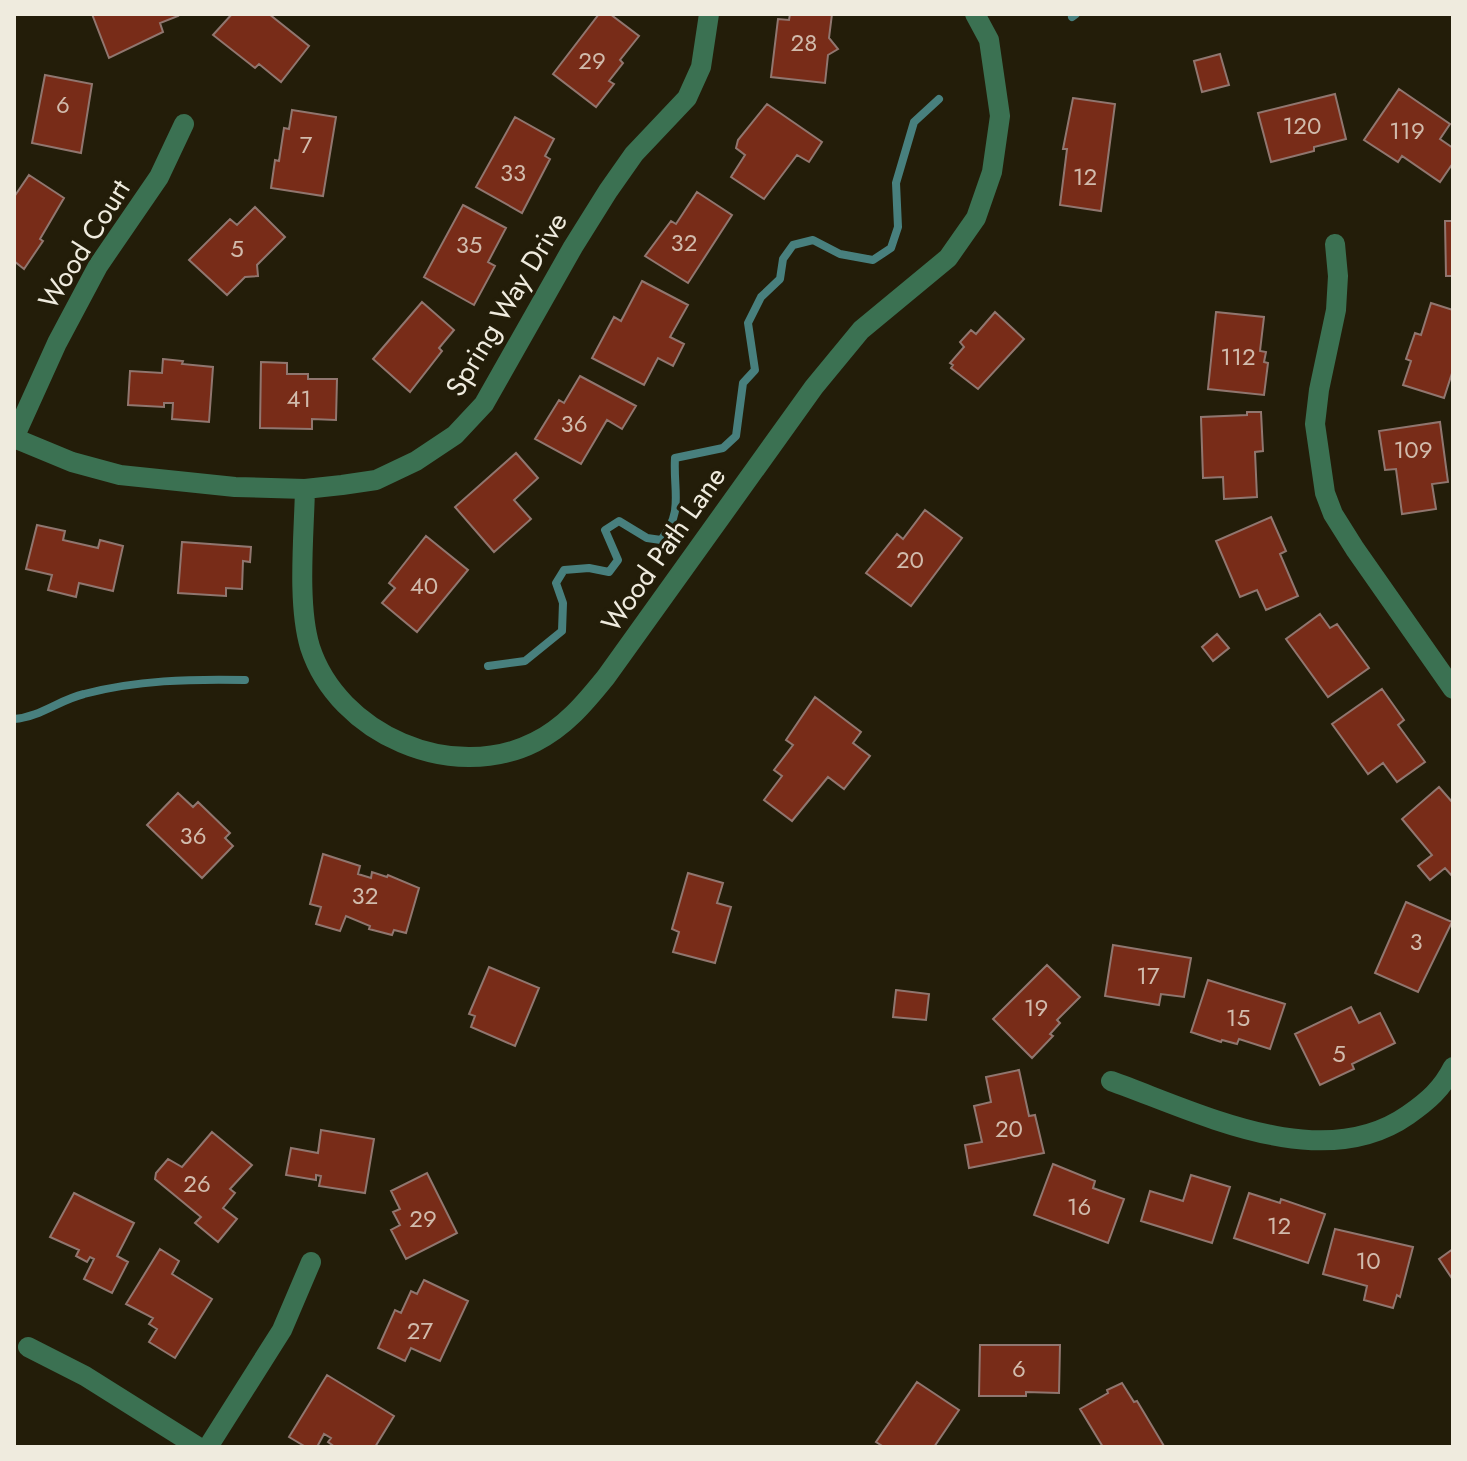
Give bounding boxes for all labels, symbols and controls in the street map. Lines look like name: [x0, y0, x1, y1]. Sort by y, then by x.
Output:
house number: 28: [791, 25, 817, 60]
house number: 29: [578, 43, 606, 78]
house number: 6: [56, 87, 70, 122]
house number: 120: [1283, 108, 1321, 143]
house number: 119: [1389, 113, 1425, 148]
house number: 7: [300, 127, 313, 162]
house number: 33: [500, 155, 526, 190]
house number: 12: [1073, 159, 1097, 194]
street label: Wood Court: [28, 171, 141, 317]
street label: Spring Way Drive: [435, 204, 578, 404]
house number: 32: [671, 225, 697, 260]
house number: 35: [456, 227, 482, 262]
house number: 5: [230, 231, 244, 266]
house number: 112: [1220, 339, 1256, 374]
house number: 41: [287, 381, 311, 416]
house number: 36: [561, 406, 587, 441]
house number: 109: [1393, 432, 1433, 467]
street label: Wood Path Lane: [591, 458, 736, 640]
house number: 20: [896, 542, 924, 577]
house number: 40: [410, 568, 438, 603]
house number: 36: [180, 818, 206, 853]
house number: 32: [352, 878, 378, 913]
house number: 3: [1409, 924, 1423, 959]
house number: 17: [1136, 958, 1160, 993]
house number: 19: [1024, 990, 1048, 1025]
house number: 15: [1226, 1000, 1250, 1035]
house number: 5: [1332, 1036, 1346, 1071]
house number: 20: [995, 1111, 1023, 1146]
house number: 26: [183, 1166, 211, 1201]
house number: 16: [1067, 1189, 1091, 1224]
house number: 29: [409, 1201, 437, 1236]
house number: 12: [1267, 1208, 1291, 1243]
house number: 10: [1355, 1243, 1381, 1278]
house number: 27: [407, 1313, 434, 1348]
house number: 6: [1012, 1351, 1026, 1386]

